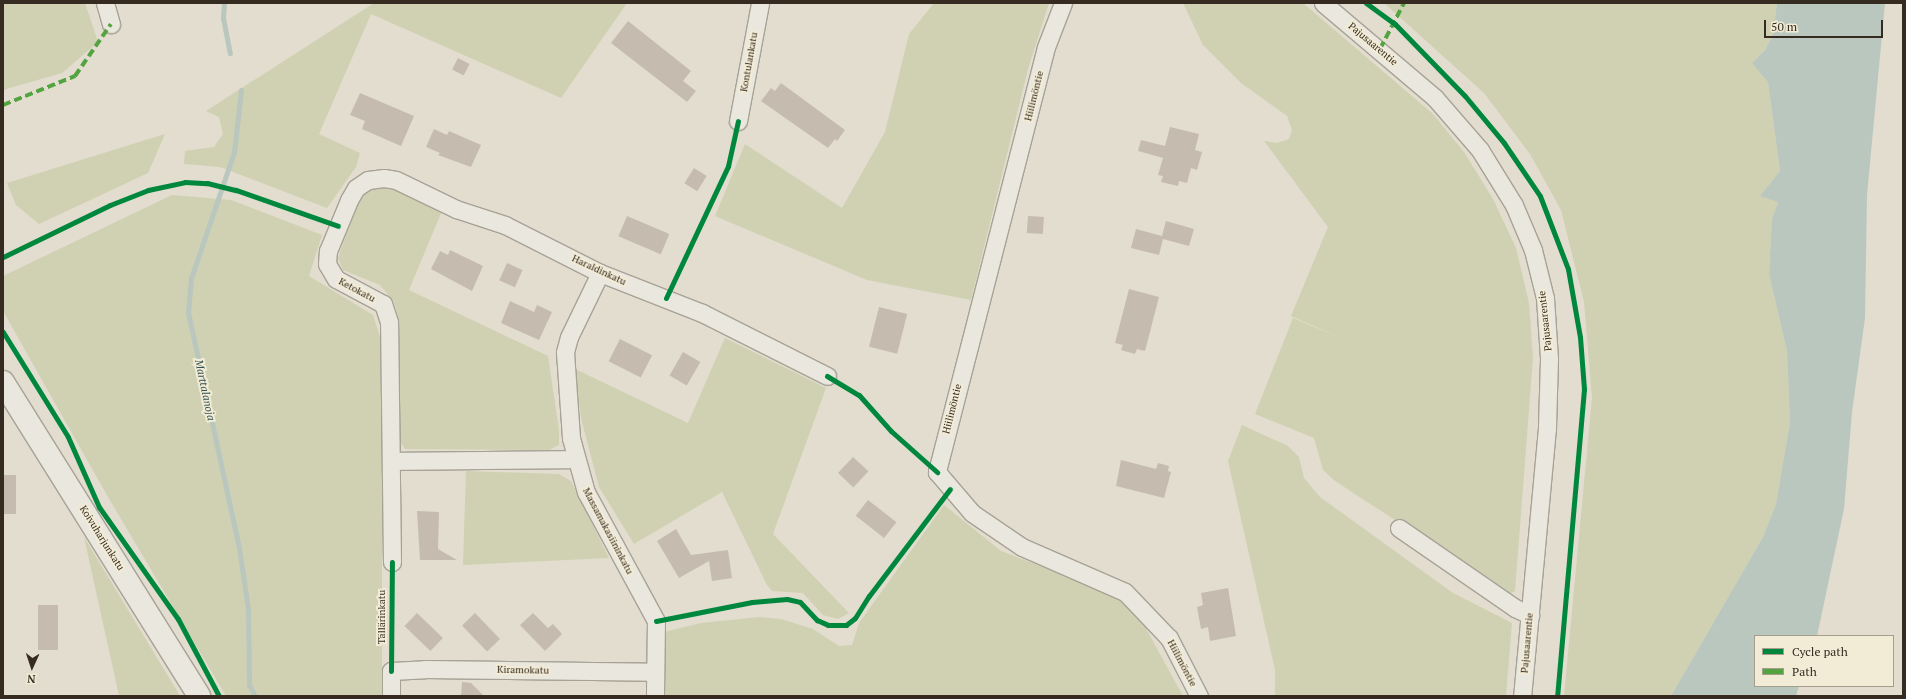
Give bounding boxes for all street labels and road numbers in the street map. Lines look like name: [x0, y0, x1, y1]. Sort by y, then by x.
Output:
street label: Pajusaarentie: [1346, 20, 1400, 68]
street label: Kontulankatu: [738, 31, 760, 93]
street label: Hiilimöntie: [1022, 70, 1046, 122]
street label: Haraldinkatu: [570, 252, 628, 288]
street label: Ketokatu: [337, 275, 377, 305]
street label: Pajusaarentie: [1536, 290, 1554, 352]
street label: Hiilimöntie: [940, 383, 964, 435]
street label: Massamakasiininkatu: [580, 486, 636, 576]
street label: Koivuharjunkatu: [77, 503, 127, 573]
street label: Tällärinkatu: [376, 590, 388, 644]
street label: Pajusaarentie: [1518, 612, 1536, 674]
street label: Hiilimöntie: [1165, 638, 1199, 688]
street label: Kiramokatu: [497, 664, 549, 676]

